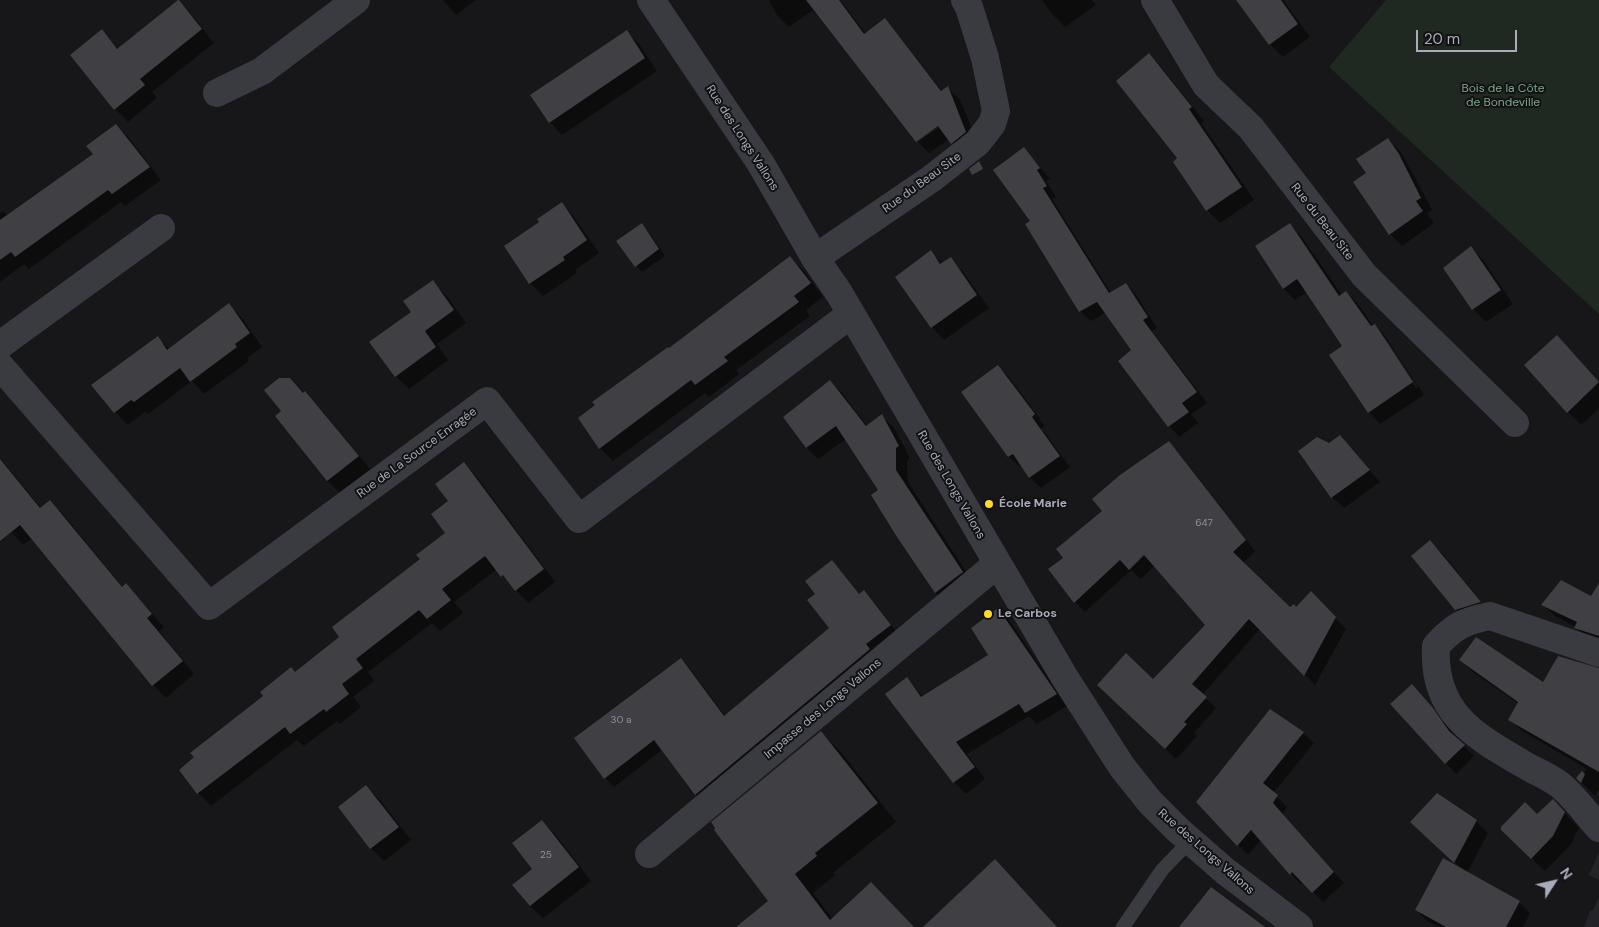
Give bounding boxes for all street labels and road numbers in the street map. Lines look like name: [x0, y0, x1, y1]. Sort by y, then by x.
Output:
street label: Rue des Longs Vallons: [703, 83, 781, 193]
street label: Rue du Beau Site: [880, 150, 964, 216]
street label: Rue du Beau Site: [1288, 181, 1356, 263]
street label: Rue de La Source Enragée: [354, 405, 480, 501]
street label: Rue des Longs Vallons: [914, 428, 988, 542]
street label: Impasse des Longs Vallons: [762, 656, 884, 762]
street label: Rue des Longs Vallons: [1155, 806, 1257, 898]

